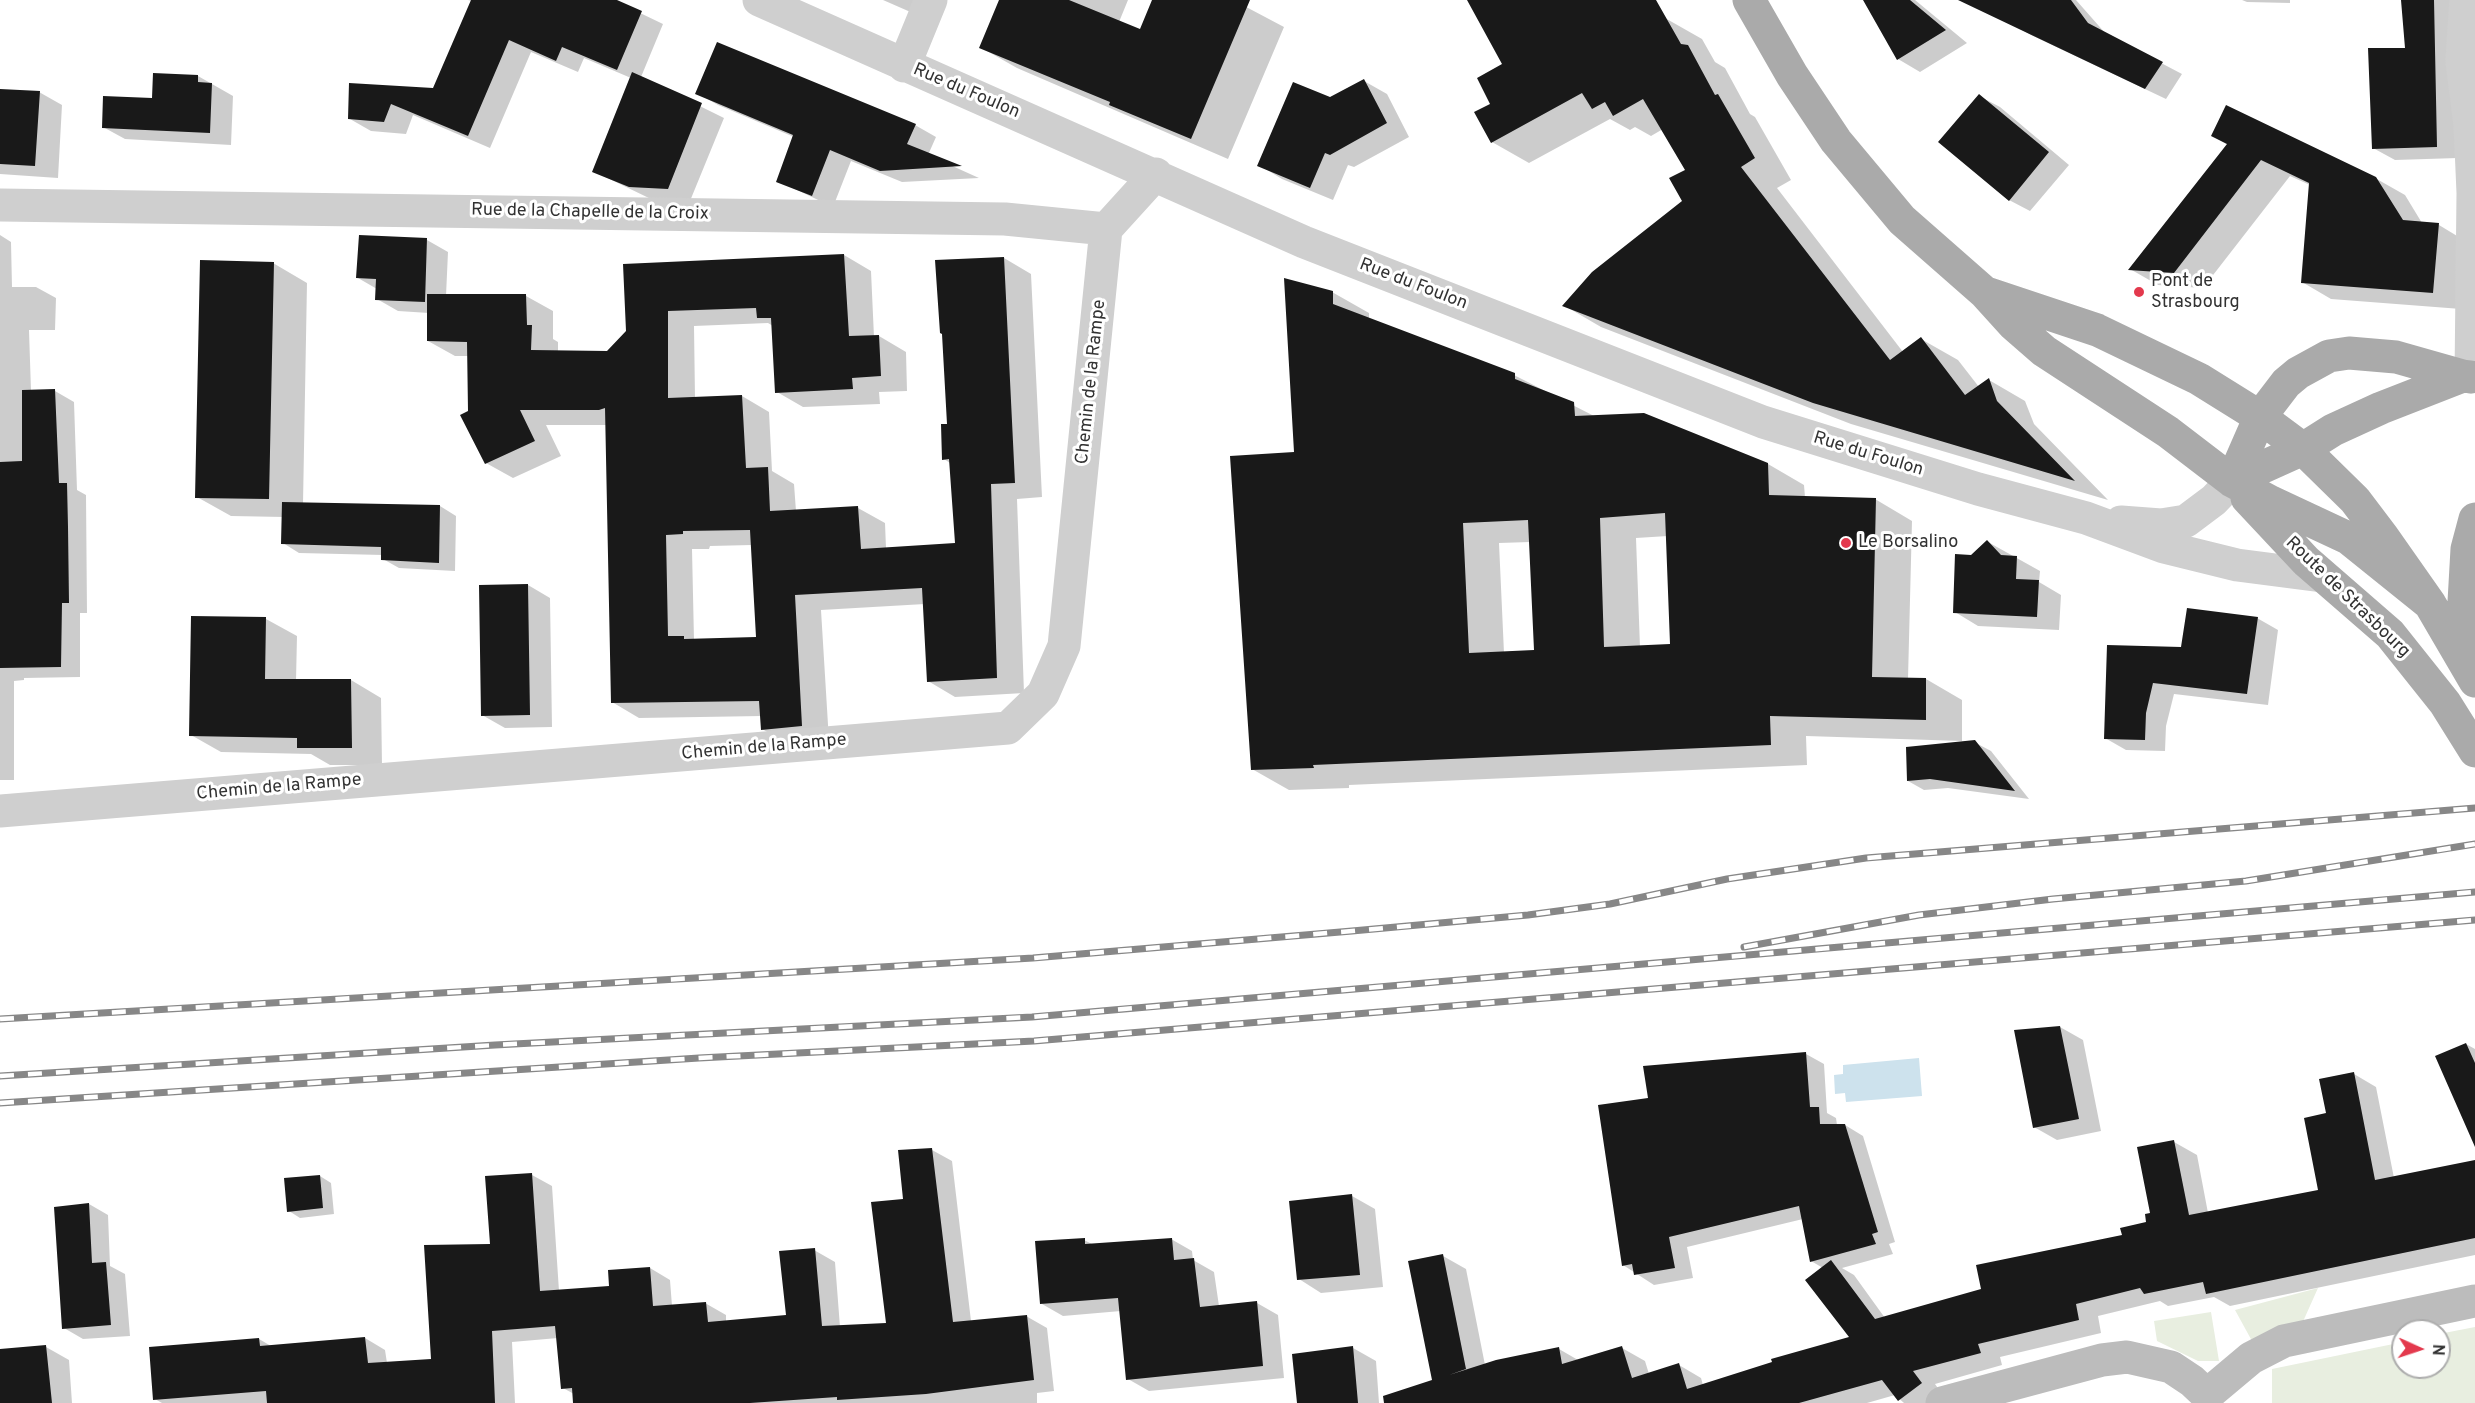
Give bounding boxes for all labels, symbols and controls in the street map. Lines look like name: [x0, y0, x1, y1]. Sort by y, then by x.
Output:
street label: Rue du Foulon: [909, 60, 1023, 124]
street label: Rue de la Chapelle de la Croix: [471, 200, 709, 226]
street label: Rue du Foulon: [1356, 255, 1470, 315]
place label: Pont de Strasbourg: [2151, 271, 2240, 314]
marker: Pont de Strasbourg: [2132, 285, 2146, 299]
street label: Chemin de la Rampe: [1073, 298, 1111, 466]
street label: Rue du Foulon: [1810, 428, 1926, 482]
place label: Le Borsalino: [1858, 532, 1958, 554]
street label: Route de Strasbourg: [2280, 533, 2414, 663]
marker: Le Borsalino: [1839, 536, 1853, 550]
street label: Chemin de la Rampe: [681, 730, 847, 766]
street label: Chemin de la Rampe: [196, 770, 362, 806]
north arrow: [2391, 1319, 2451, 1379]
text: N: [2427, 1344, 2447, 1356]

